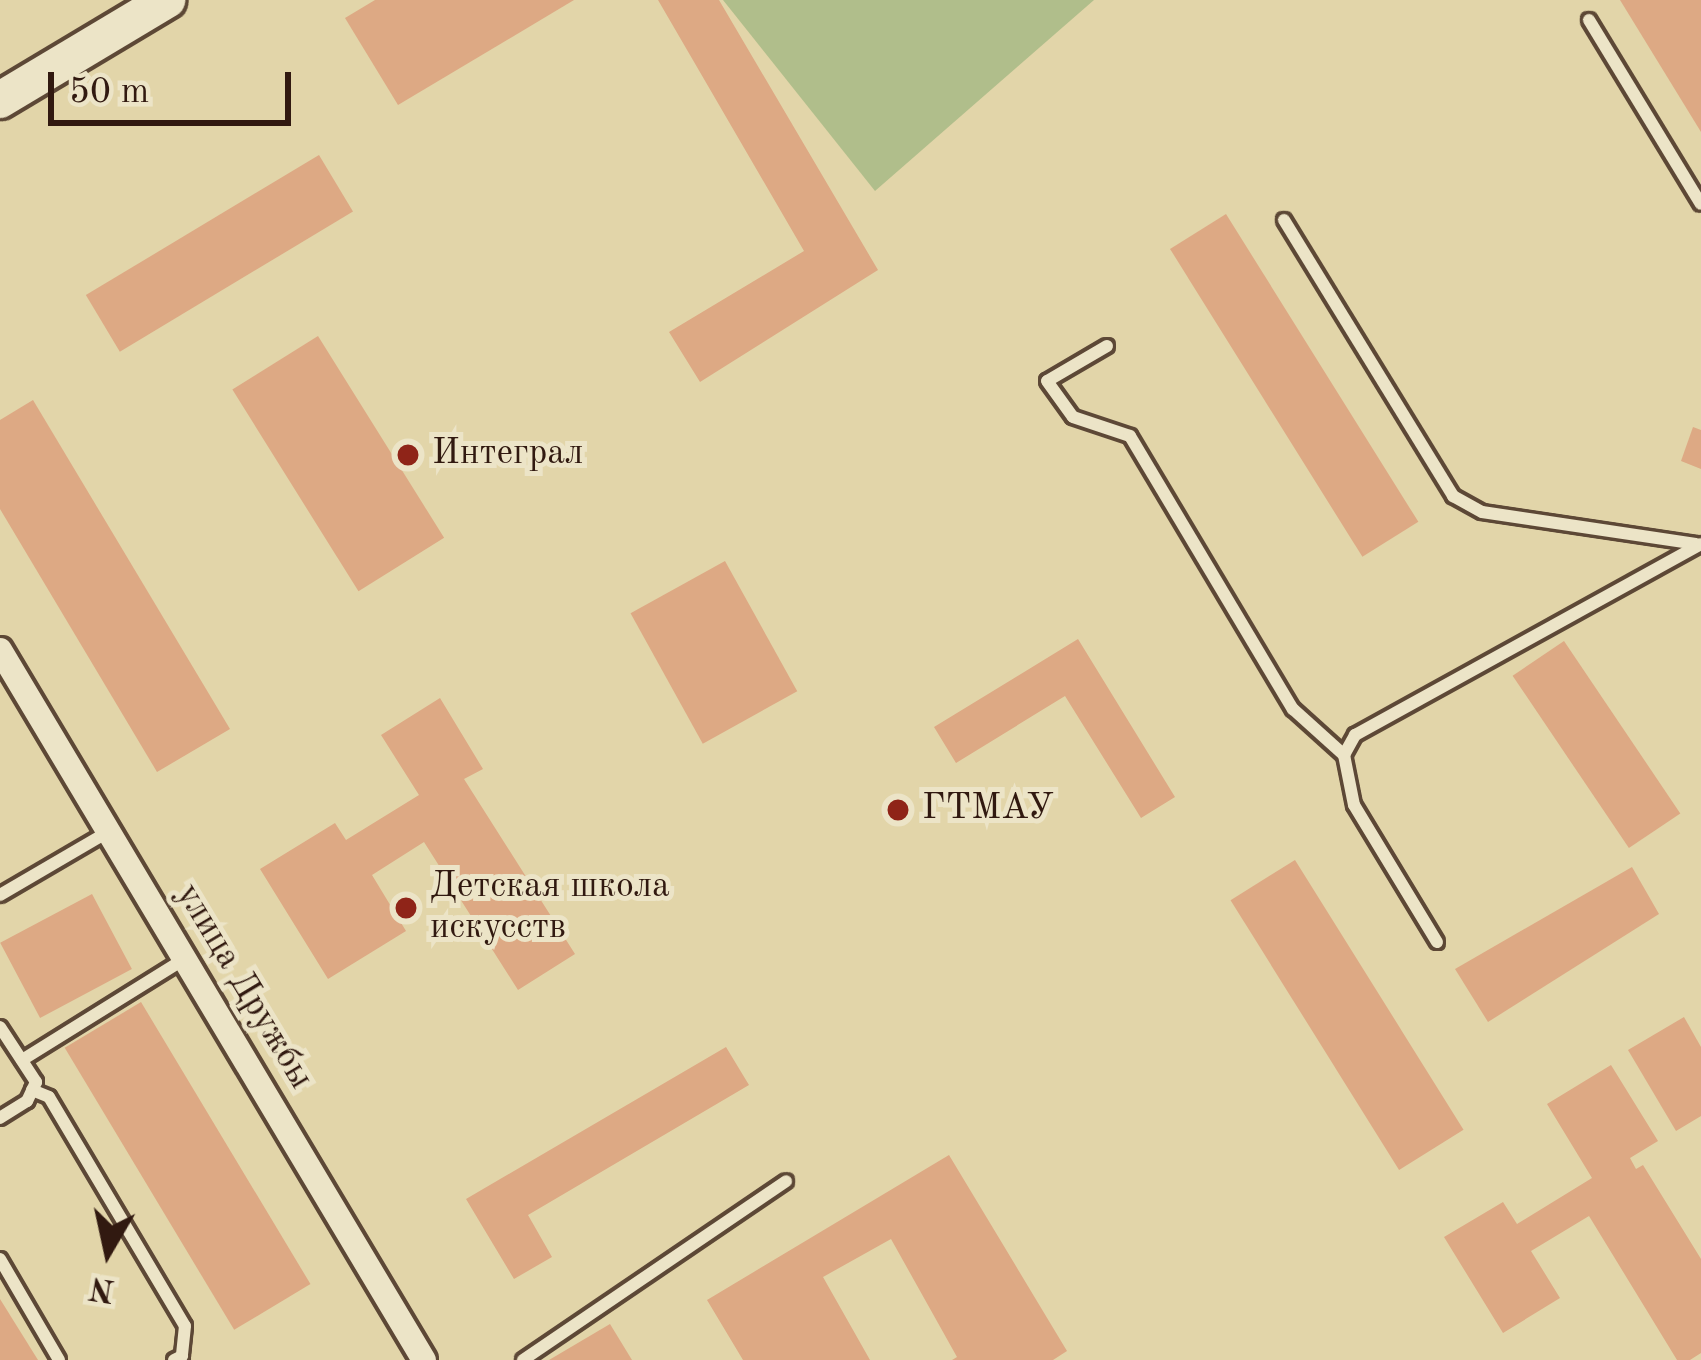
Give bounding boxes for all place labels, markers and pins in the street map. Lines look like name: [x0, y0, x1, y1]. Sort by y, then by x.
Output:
place label: Интеграл: [432, 433, 583, 477]
marker: Интеграл: [395, 442, 421, 468]
place label: ГТМАУ: [922, 788, 1054, 832]
marker: ГТМАУ: [885, 797, 911, 823]
place label: Детская школа искусств: [430, 865, 670, 950]
marker: Детская школа искусств: [393, 895, 419, 921]

